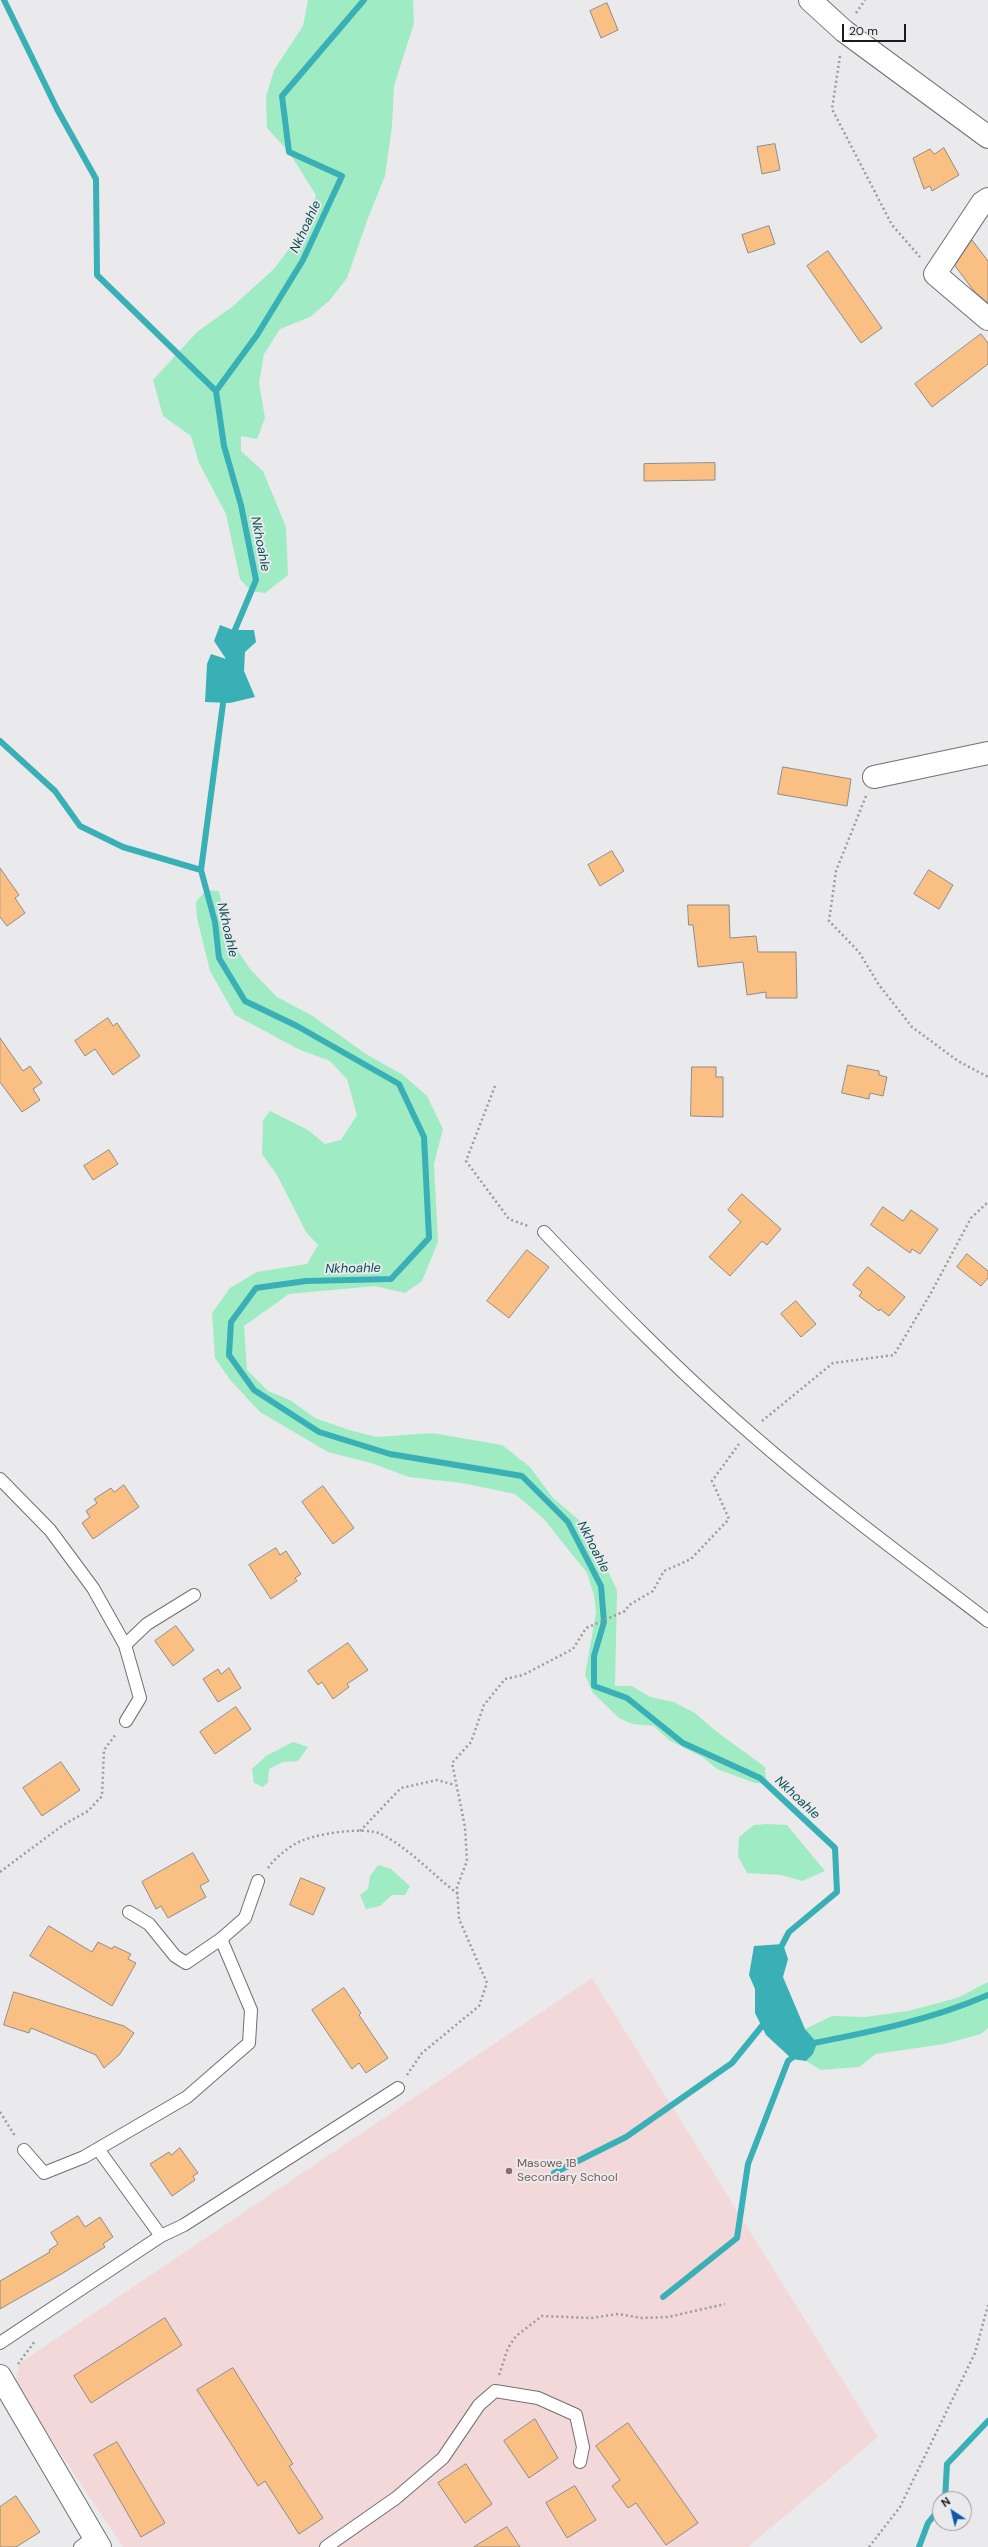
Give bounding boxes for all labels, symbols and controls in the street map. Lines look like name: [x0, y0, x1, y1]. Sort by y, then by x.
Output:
scale bar: [844, 16, 908, 42]
text: 20 m: [849, 23, 878, 39]
water label: Nkhoahle: [287, 198, 325, 256]
water label: Nkhoahle: [247, 515, 273, 573]
water label: Nkhoahle: [213, 901, 241, 959]
water label: Nkhoahle: [325, 1261, 381, 1277]
water label: Nkhoahle: [573, 1519, 613, 1575]
water label: Nkhoahle: [771, 1773, 823, 1823]
place label: Masowe 1B Secondary School: [517, 2157, 618, 2185]
marker: Masowe 1B Secondary School: [504, 2166, 514, 2176]
north arrow: [932, 2491, 972, 2531]
text: N: [938, 2494, 953, 2510]

